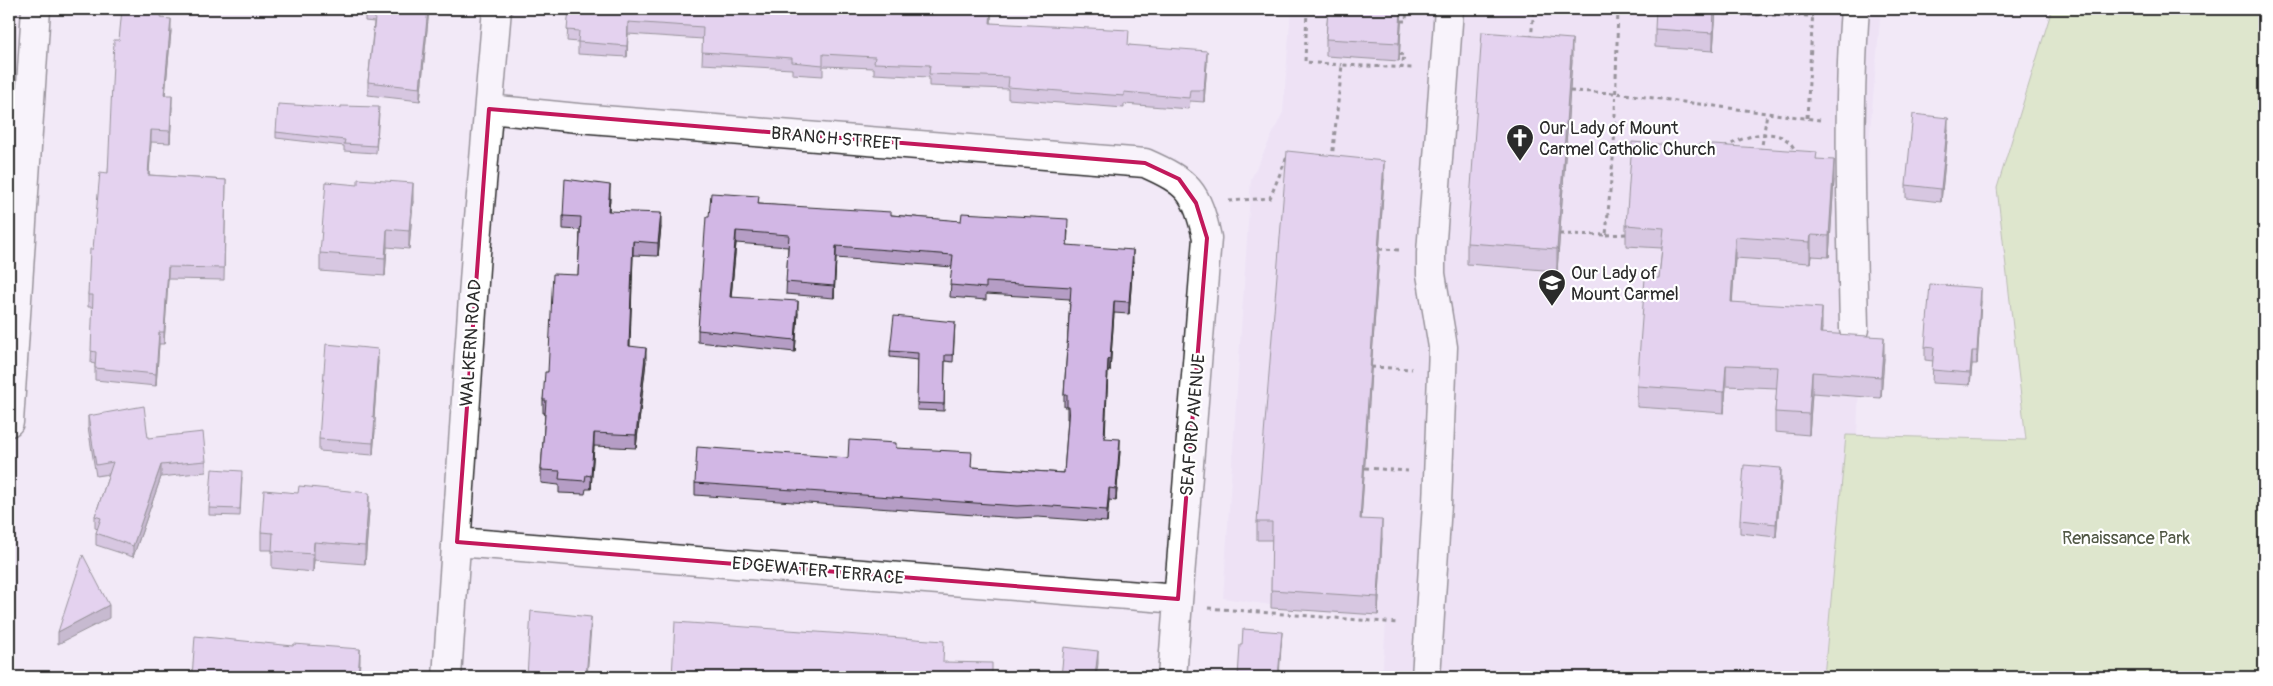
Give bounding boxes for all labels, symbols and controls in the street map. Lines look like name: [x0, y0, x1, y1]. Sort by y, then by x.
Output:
place label: Our Lady of Mount Carmel Catholic Church: [1539, 117, 1715, 161]
street label: BRANCH STREET: [770, 122, 902, 156]
church icon: Our Lady of Mount Carmel Catholic Church: [1505, 123, 1535, 162]
place label: Our Lady of Mount Carmel: [1571, 262, 1679, 306]
school or university icon: Our Lady of Mount Carmel: [1537, 268, 1567, 307]
street label: WALKERN ROAD: [455, 279, 487, 407]
street label: SEAFORD AVENUE: [1175, 353, 1211, 497]
park label: Renaissance Park: [2062, 527, 2191, 550]
street label: EDGEWATER TERRACE: [731, 552, 905, 590]

